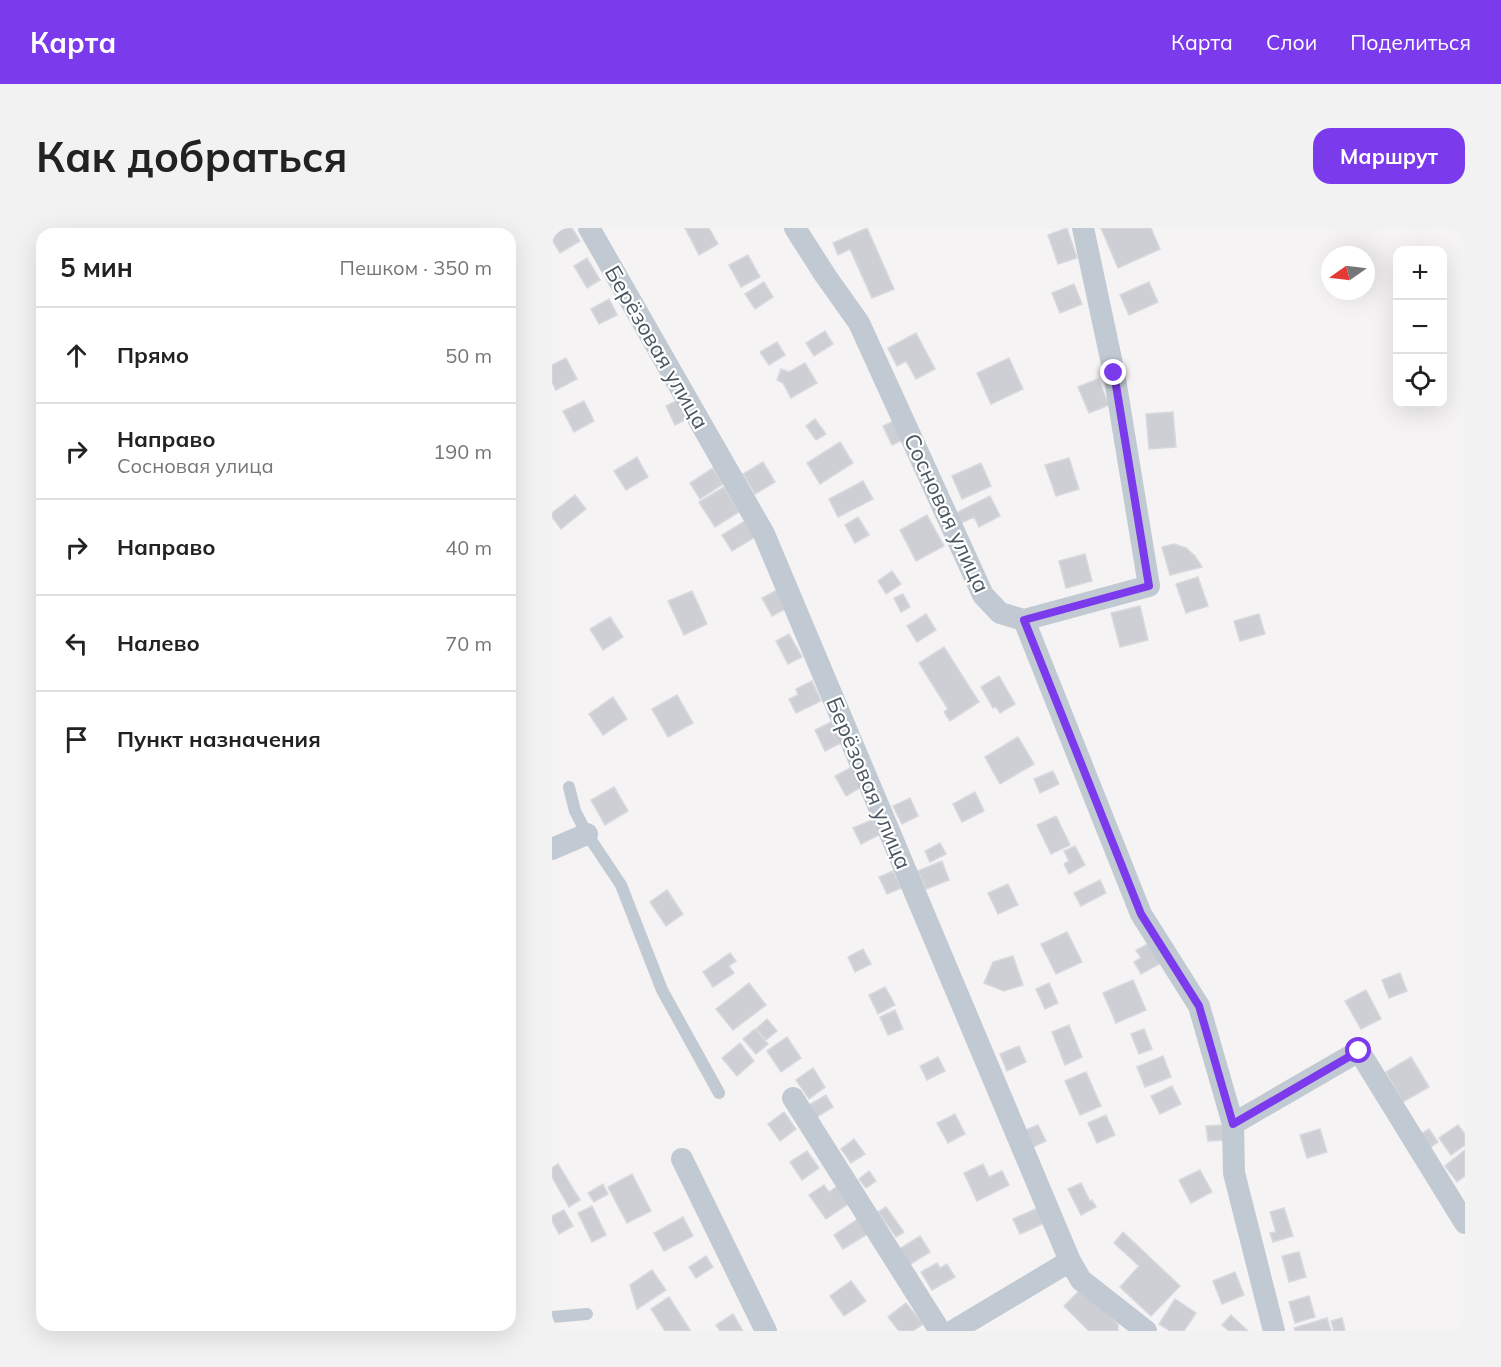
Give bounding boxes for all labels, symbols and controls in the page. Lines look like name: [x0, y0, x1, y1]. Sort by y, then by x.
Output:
text: Карта: [30, 25, 116, 60]
text: Карта: [1171, 29, 1233, 55]
text: Слои: [1266, 29, 1317, 55]
text: Поделиться: [1350, 29, 1471, 55]
button: Маршрут: [1313, 128, 1465, 184]
text: Как добраться: [36, 130, 348, 183]
north arrow: [1321, 246, 1375, 300]
map controls: [1393, 246, 1447, 408]
button: +: [1393, 246, 1447, 300]
text: 5 мин: [60, 251, 133, 284]
text: Пешком · 350 m: [340, 255, 492, 280]
street label: Берёзовая улица: [599, 260, 715, 434]
button: −: [1393, 300, 1447, 354]
icon: ahead: [60, 339, 93, 372]
text: Прямо: [117, 341, 189, 369]
text: 50 m: [445, 343, 492, 368]
button: locate: [1393, 354, 1447, 408]
route end: [1100, 359, 1126, 385]
text: Направо: [117, 425, 215, 453]
street label: Сосновая улица: [898, 429, 996, 597]
icon: right: [60, 435, 93, 468]
text: 190 m: [433, 439, 492, 464]
text: Сосновая улица: [117, 453, 274, 478]
icon: right: [60, 531, 93, 564]
text: Направо: [117, 533, 215, 561]
text: 40 m: [445, 535, 492, 560]
icon: left: [60, 627, 93, 660]
text: Налево: [117, 629, 200, 657]
text: 70 m: [445, 631, 492, 656]
street label: Берёзовая улица: [820, 693, 918, 873]
icon: arrive: [60, 723, 93, 756]
text: Пункт назначения: [117, 725, 321, 753]
route start: [1345, 1037, 1371, 1063]

